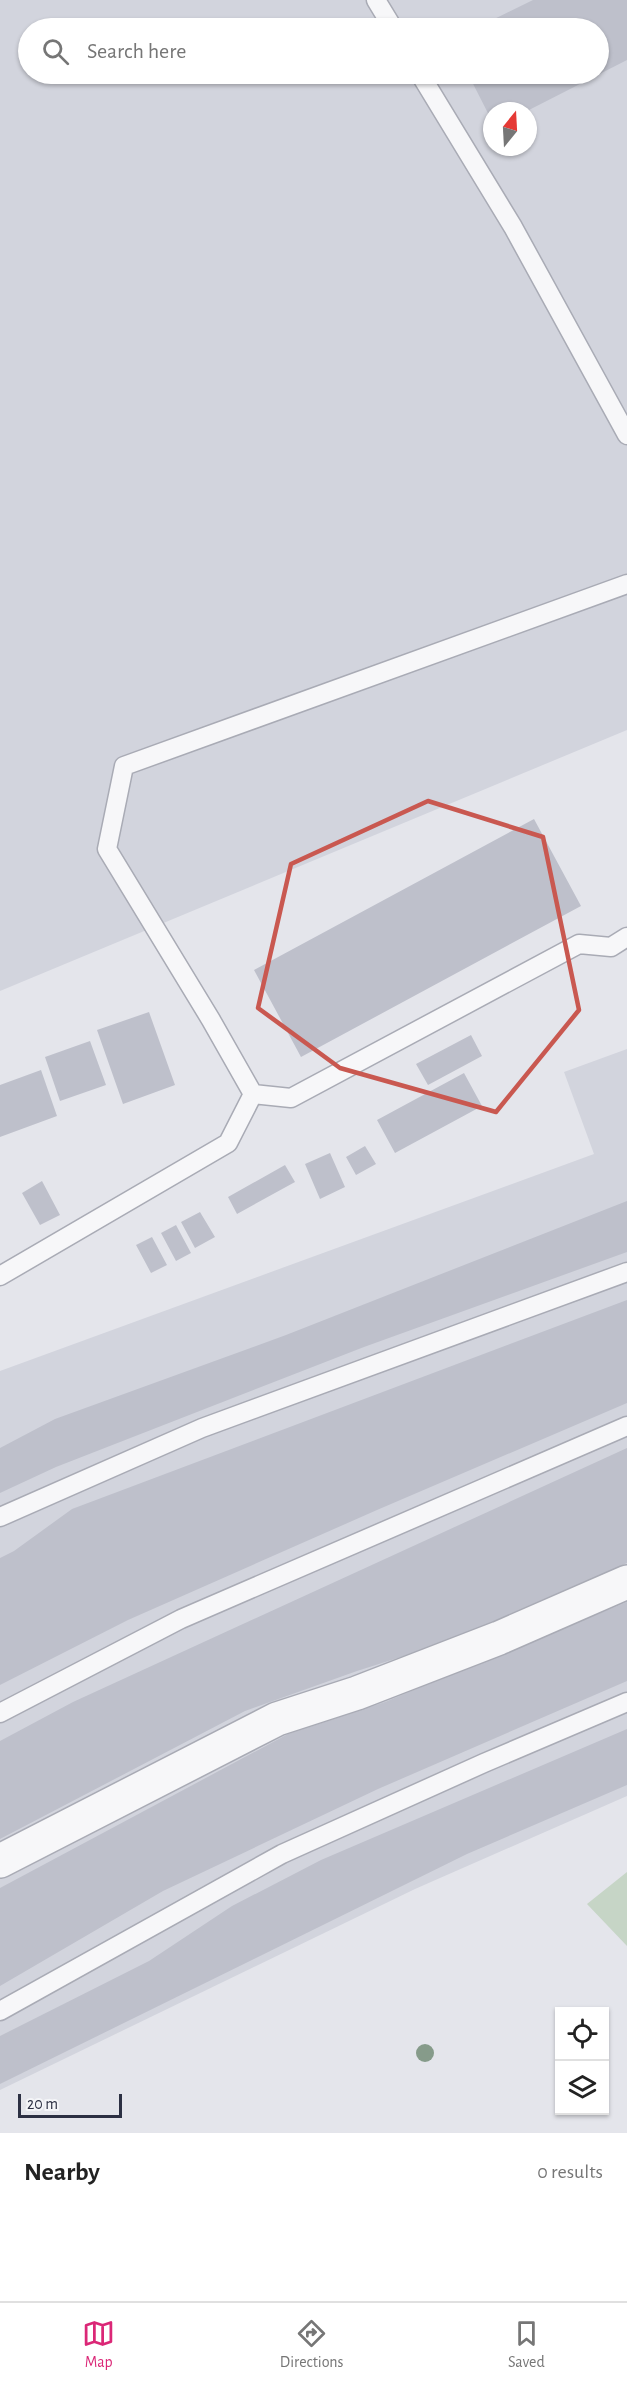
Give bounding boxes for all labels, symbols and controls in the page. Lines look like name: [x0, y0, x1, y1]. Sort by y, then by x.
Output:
search box: [18, 18, 609, 84]
icon: search: [39, 35, 72, 68]
text: Search here: [87, 40, 186, 62]
north arrow: [483, 102, 537, 156]
map controls: [555, 2007, 609, 2115]
button: locate: [555, 2007, 609, 2061]
button: layers: [555, 2061, 609, 2115]
scale bar: [18, 2091, 122, 2118]
text: 20 m: [27, 2096, 58, 2112]
text: Nearby: [24, 2159, 100, 2185]
text: 0 results: [537, 2162, 603, 2182]
tab: Map: [82, 2317, 115, 2372]
tab: Directions: [280, 2317, 344, 2372]
tab: Saved: [508, 2317, 545, 2372]

